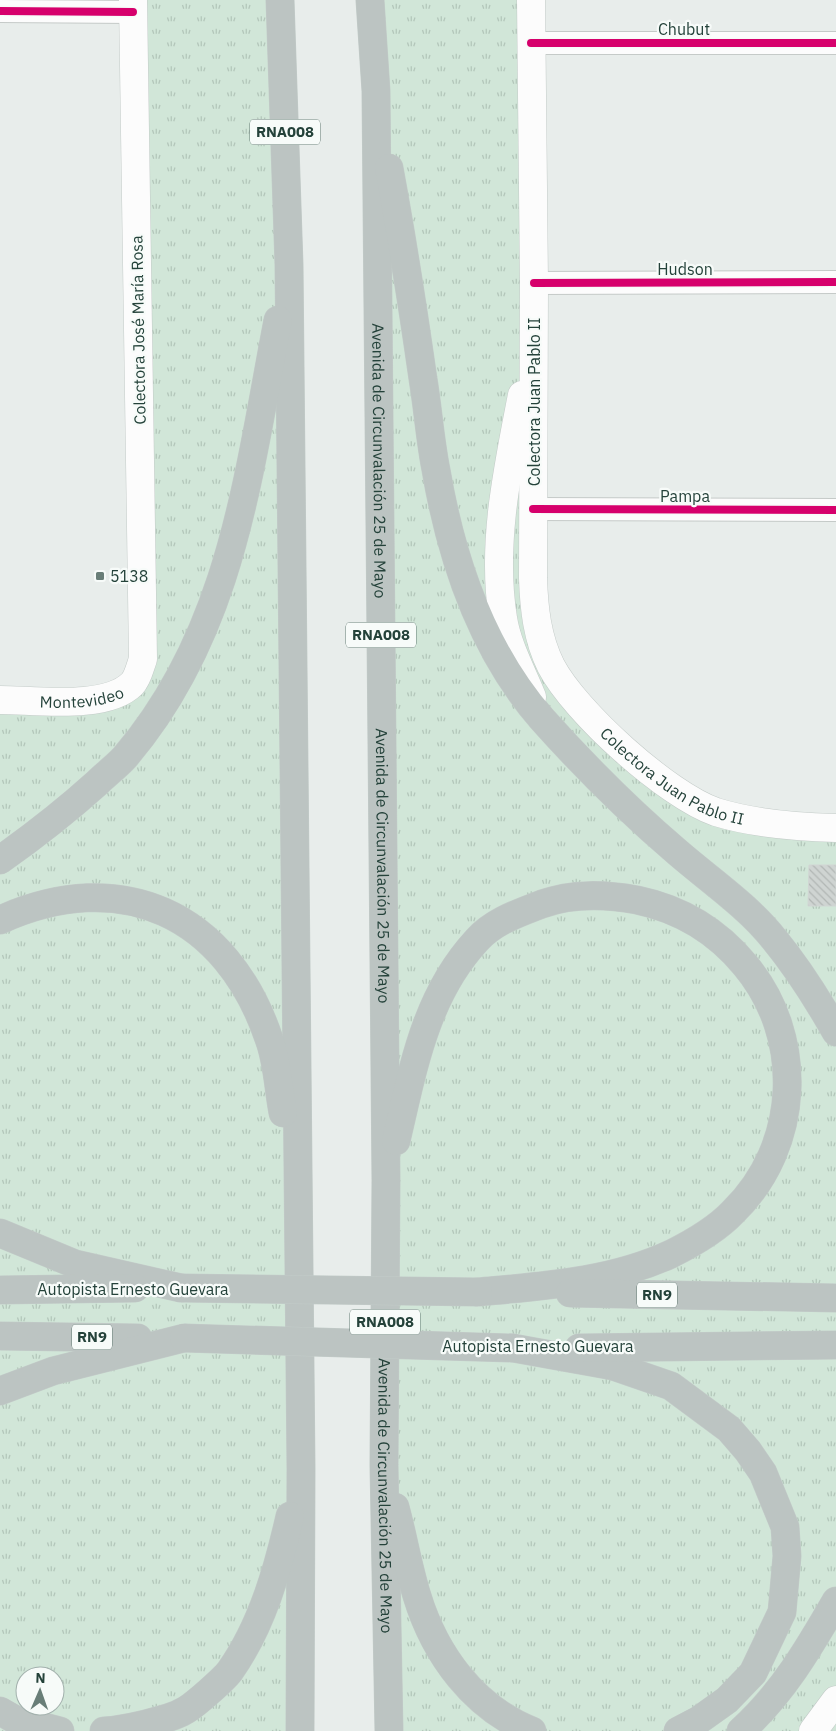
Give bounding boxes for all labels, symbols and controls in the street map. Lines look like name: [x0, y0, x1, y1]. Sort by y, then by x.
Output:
street label: Chubut: [658, 19, 710, 39]
road number: RNA008: [250, 120, 320, 144]
street label: Colectora José María Rosa: [126, 235, 150, 425]
street label: Hudson: [657, 259, 713, 279]
street label: Colectora Juan Pablo II: [524, 318, 544, 486]
street label: Avenida de Circunvalación 25 de Mayo: [368, 323, 391, 599]
street label: Pampa: [660, 486, 710, 506]
place label: 5138: [110, 566, 148, 586]
marker: 5138: [94, 570, 106, 582]
road number: RNA008: [346, 622, 416, 648]
street label: Montevideo: [40, 682, 127, 712]
street label: Colectora Juan Pablo II: [596, 723, 746, 829]
street label: Avenida de Circunvalación 25 de Mayo: [372, 728, 394, 1004]
street label: Autopista Ernesto Guevara: [37, 1279, 229, 1299]
road number: RN9: [637, 1282, 677, 1308]
road number: RNA008: [350, 1310, 420, 1334]
road number: RN9: [72, 1324, 112, 1350]
street label: Autopista Ernesto Guevara: [442, 1336, 634, 1356]
street label: Avenida de Circunvalación 25 de Mayo: [374, 1358, 397, 1634]
north arrow: [15, 1666, 65, 1716]
text: N: [35, 1669, 46, 1687]

